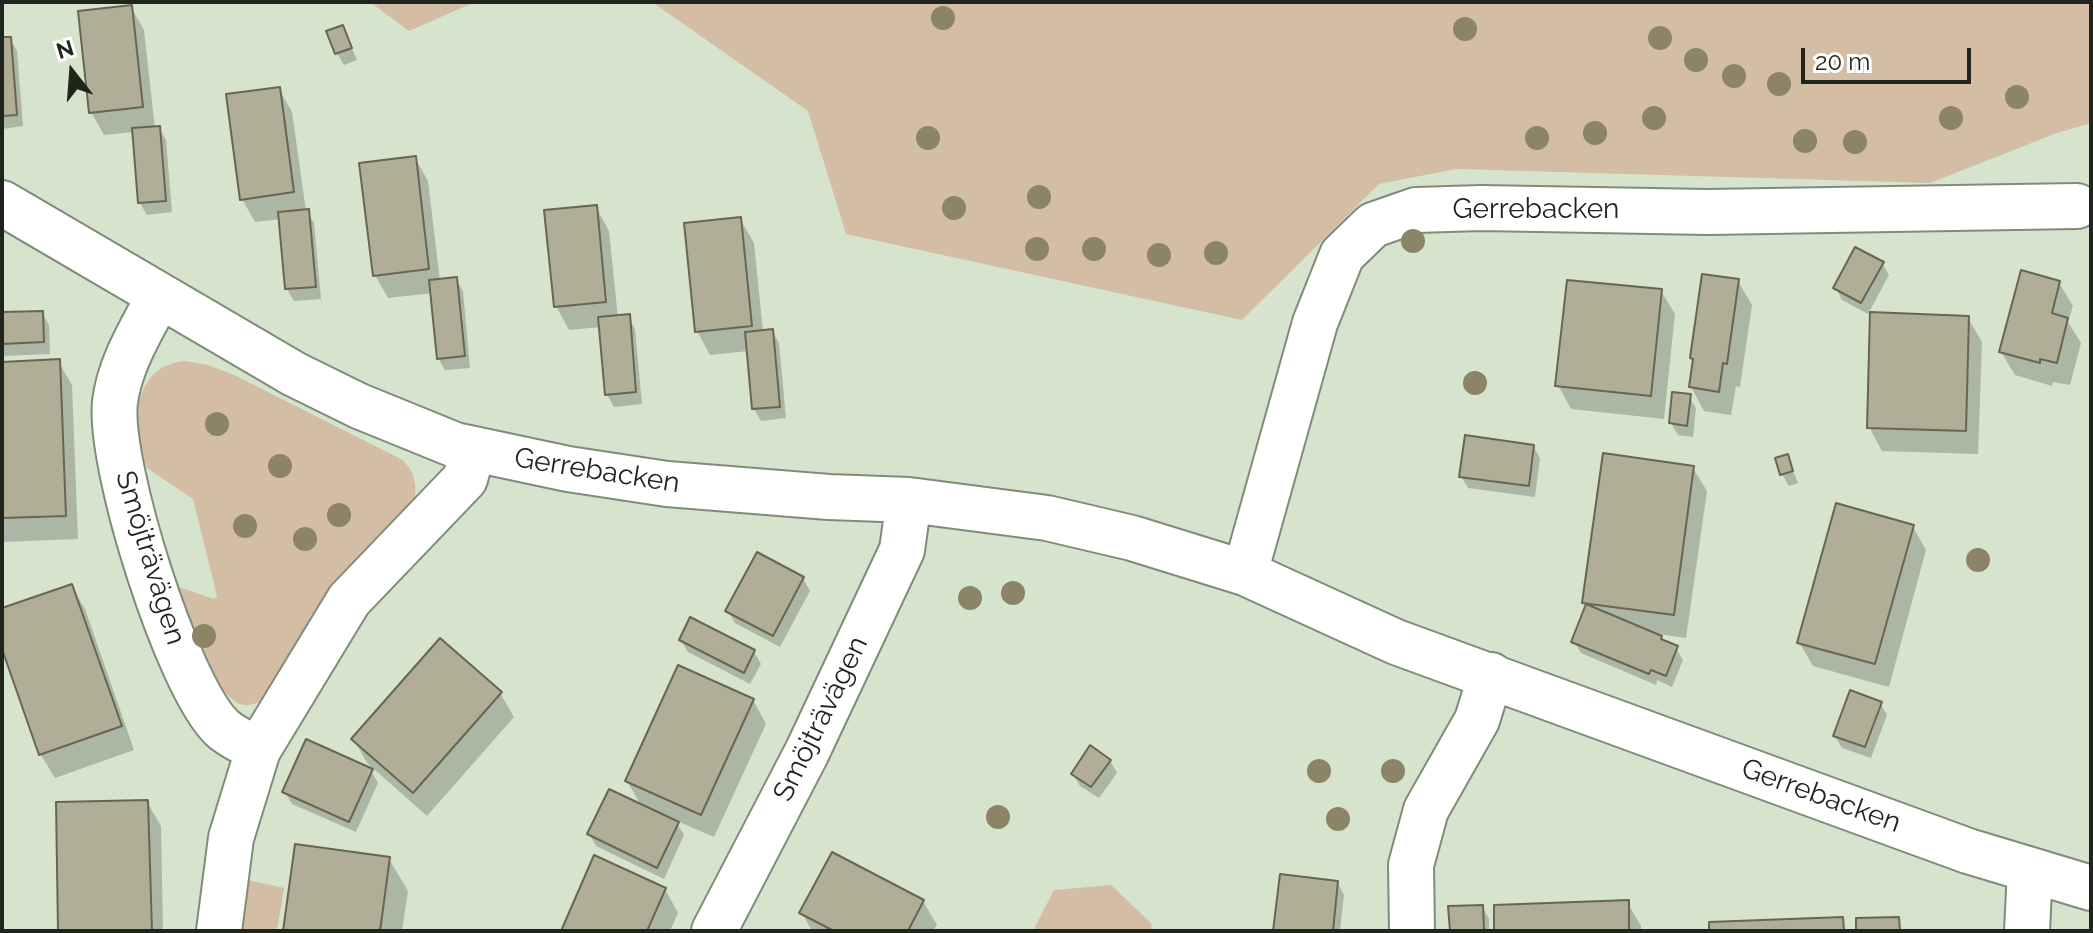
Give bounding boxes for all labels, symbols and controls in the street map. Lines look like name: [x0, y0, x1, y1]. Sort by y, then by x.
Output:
north arrow: [32, 32, 112, 112]
scale bar: [1805, 32, 1975, 82]
text: N: [53, 34, 77, 64]
text: 20 m: [1815, 47, 1870, 76]
street label: Gerrebacken: [1453, 193, 1619, 227]
street label: Gerrebacken: [512, 441, 682, 501]
street label: Smöjträvägen: [108, 467, 192, 649]
street label: Smöjträvägen: [767, 631, 875, 807]
street label: Gerrebacken: [1737, 752, 1905, 840]

